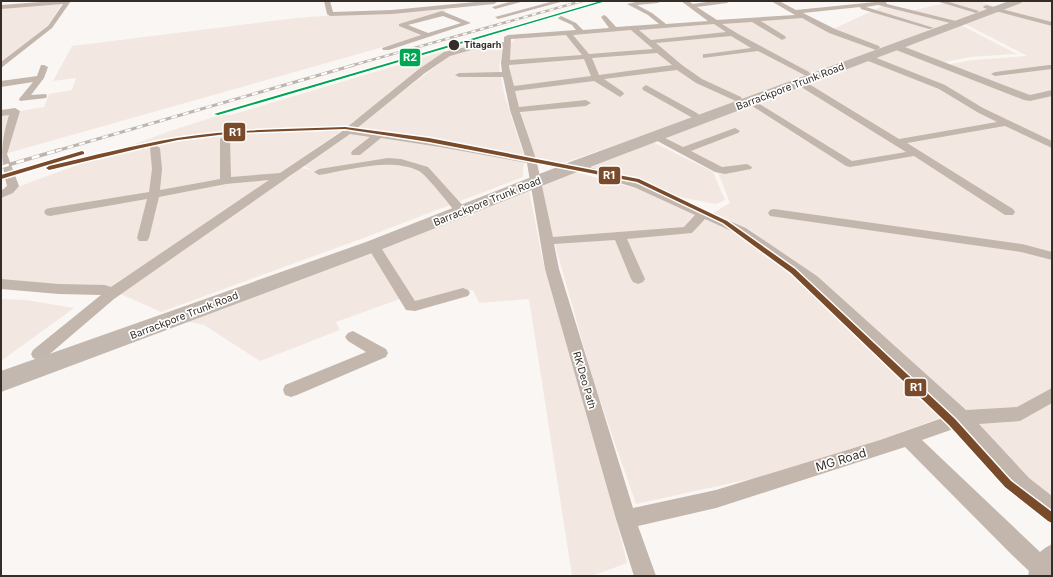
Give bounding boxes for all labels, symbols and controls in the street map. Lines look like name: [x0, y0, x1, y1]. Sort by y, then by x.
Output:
marker: Titagarh: [447, 38, 461, 52]
place label: Titagarh: [464, 39, 502, 50]
line badge: R2: [399, 48, 421, 67]
text: R2: [403, 50, 417, 64]
street label: Barrackpore Trunk Road: [734, 60, 846, 112]
line badge: R1: [223, 122, 246, 142]
text: R1: [229, 125, 241, 139]
line badge: R1: [598, 166, 621, 185]
text: R1: [603, 168, 615, 182]
street label: Barrackpore Trunk Road: [431, 174, 543, 228]
street label: Barrackpore Trunk Road: [128, 289, 240, 341]
street label: RK Deo Path: [571, 350, 599, 410]
line badge: R1: [904, 378, 927, 397]
text: R1: [910, 380, 922, 394]
street label: MG Road: [814, 445, 868, 474]

